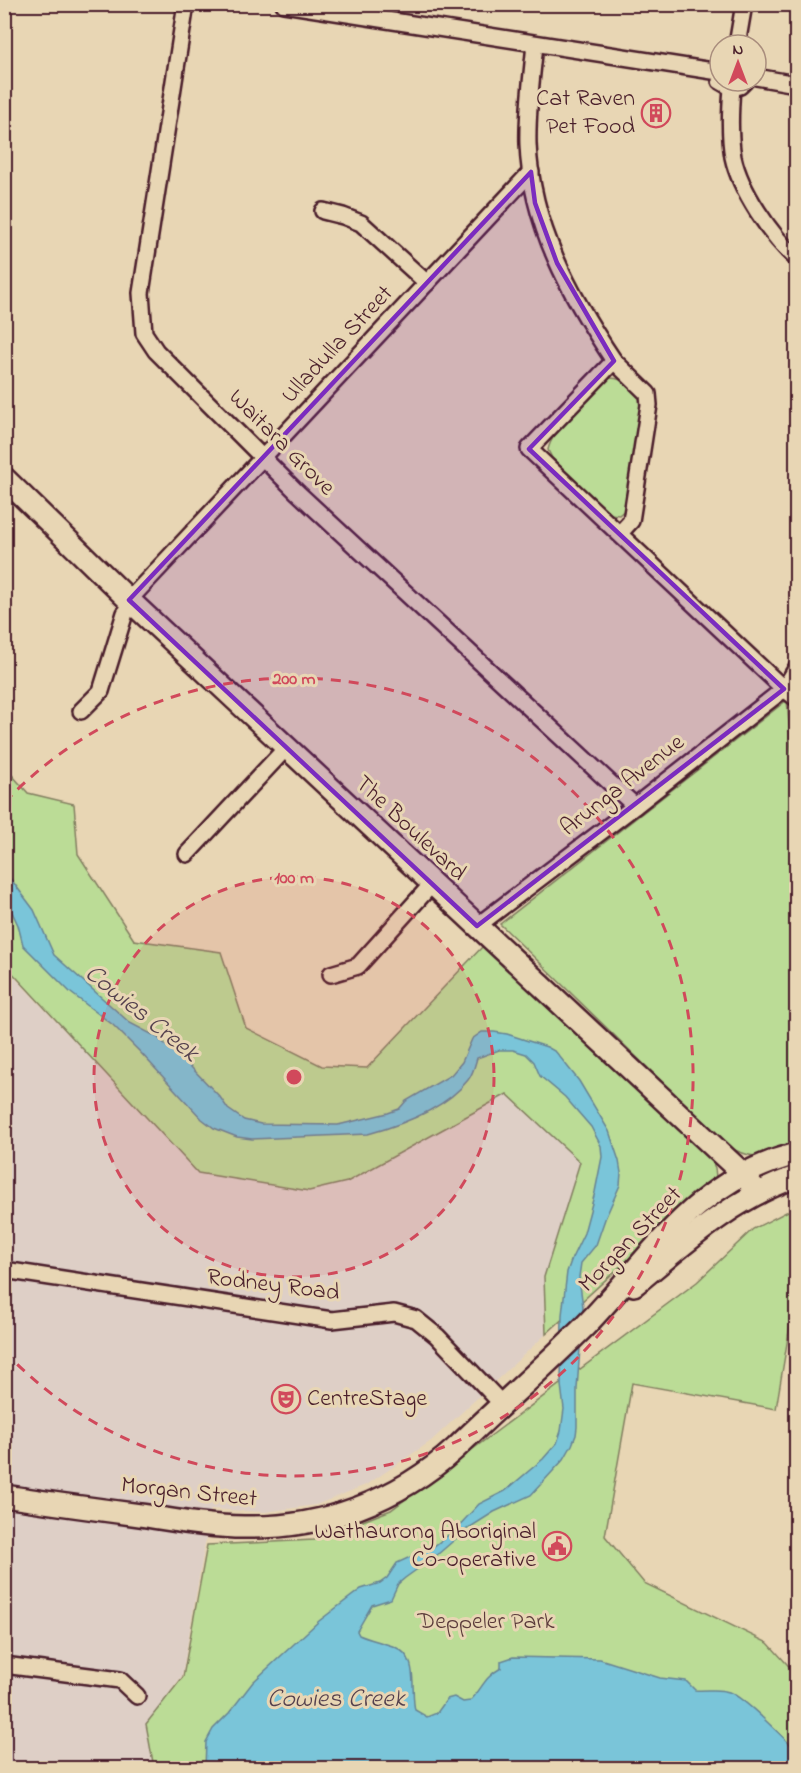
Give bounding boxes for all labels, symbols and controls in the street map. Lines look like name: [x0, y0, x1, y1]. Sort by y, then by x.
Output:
north arrow: [708, 33, 768, 93]
text: N: [733, 38, 744, 62]
place label: Cat Raven Pet Food: [536, 82, 635, 145]
building icon: Cat Raven Pet Food: [640, 97, 672, 129]
street label: Ulladulla Street: [274, 278, 402, 412]
street label: Waitara Grove: [219, 381, 343, 505]
text: 200 m: [272, 667, 316, 693]
street label: Arunga Avenue: [553, 726, 693, 846]
street label: The Boulevard: [346, 768, 474, 891]
text: 100 m: [274, 866, 314, 892]
water label: Cowies Creek: [75, 956, 208, 1073]
centre of rings: [284, 1067, 304, 1087]
street label: Morgan Street: [571, 1179, 691, 1301]
street label: Rodney Road: [205, 1261, 342, 1313]
place label: CentreStage: [307, 1382, 427, 1417]
theatre icon: CentreStage: [270, 1383, 302, 1415]
street label: Morgan Street: [119, 1468, 259, 1518]
place label: Wathaurong Aboriginal Co-operative: [314, 1515, 536, 1578]
public building icon: Wathaurong Aboriginal Co-operative: [541, 1530, 573, 1562]
park label: Deppeler Park: [417, 1605, 555, 1640]
water label: Cowies Creek: [267, 1681, 407, 1719]

